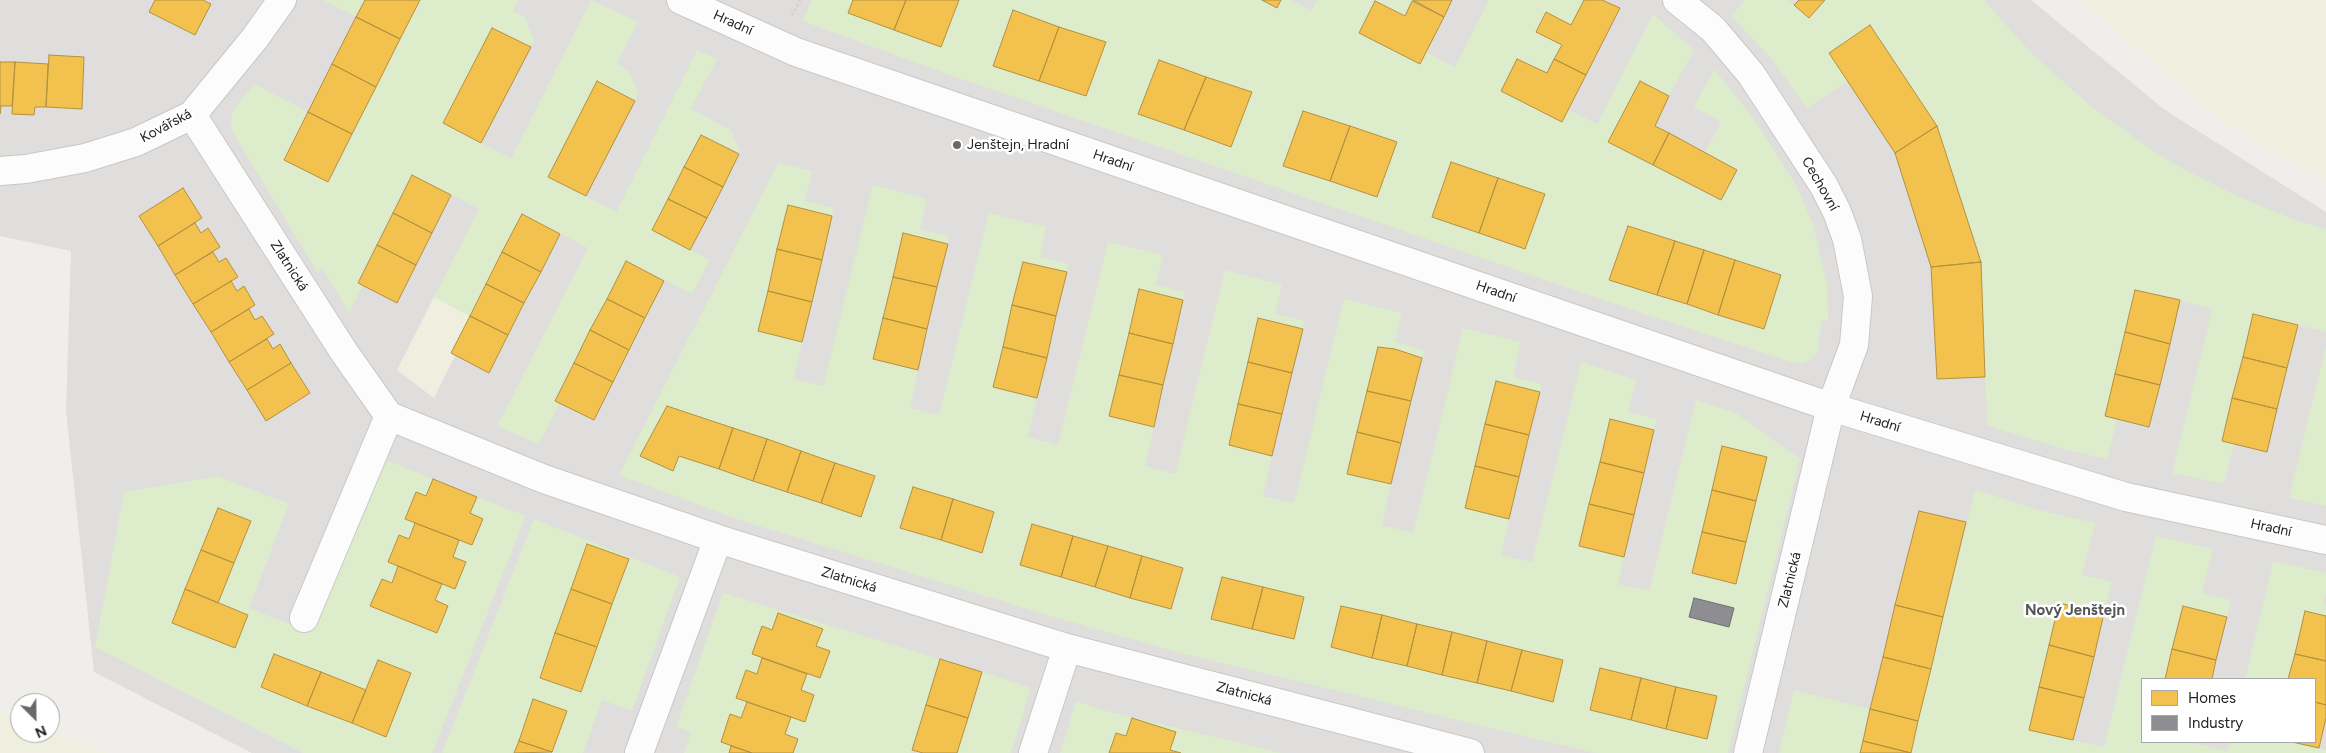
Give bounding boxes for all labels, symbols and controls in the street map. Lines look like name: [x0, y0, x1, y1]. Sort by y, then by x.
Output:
street label: Hradní: [711, 7, 755, 39]
street label: Kovářská: [138, 106, 194, 146]
place label: Jenštejn, Hradní: [967, 137, 1069, 153]
marker: Jenštejn, Hradní: [951, 139, 963, 151]
street label: Hradní: [1091, 146, 1135, 176]
street label: Cechovní: [1798, 154, 1842, 214]
street label: Zlatnická: [266, 238, 312, 294]
street label: Hradní: [1474, 277, 1518, 307]
street label: Hradní: [1858, 408, 1902, 436]
street label: Hradní: [2249, 515, 2293, 541]
street label: Zlatnická: [1775, 550, 1805, 610]
street label: Zlatnická: [819, 564, 879, 596]
district label: Nový Jenštejn: [2025, 602, 2125, 620]
legend: [2141, 678, 2316, 743]
street label: Zlatnická: [1214, 679, 1274, 709]
text: Homes: [2188, 689, 2236, 707]
north arrow: [10, 693, 60, 743]
text: Industry: [2188, 714, 2243, 732]
text: N: [32, 721, 49, 741]

